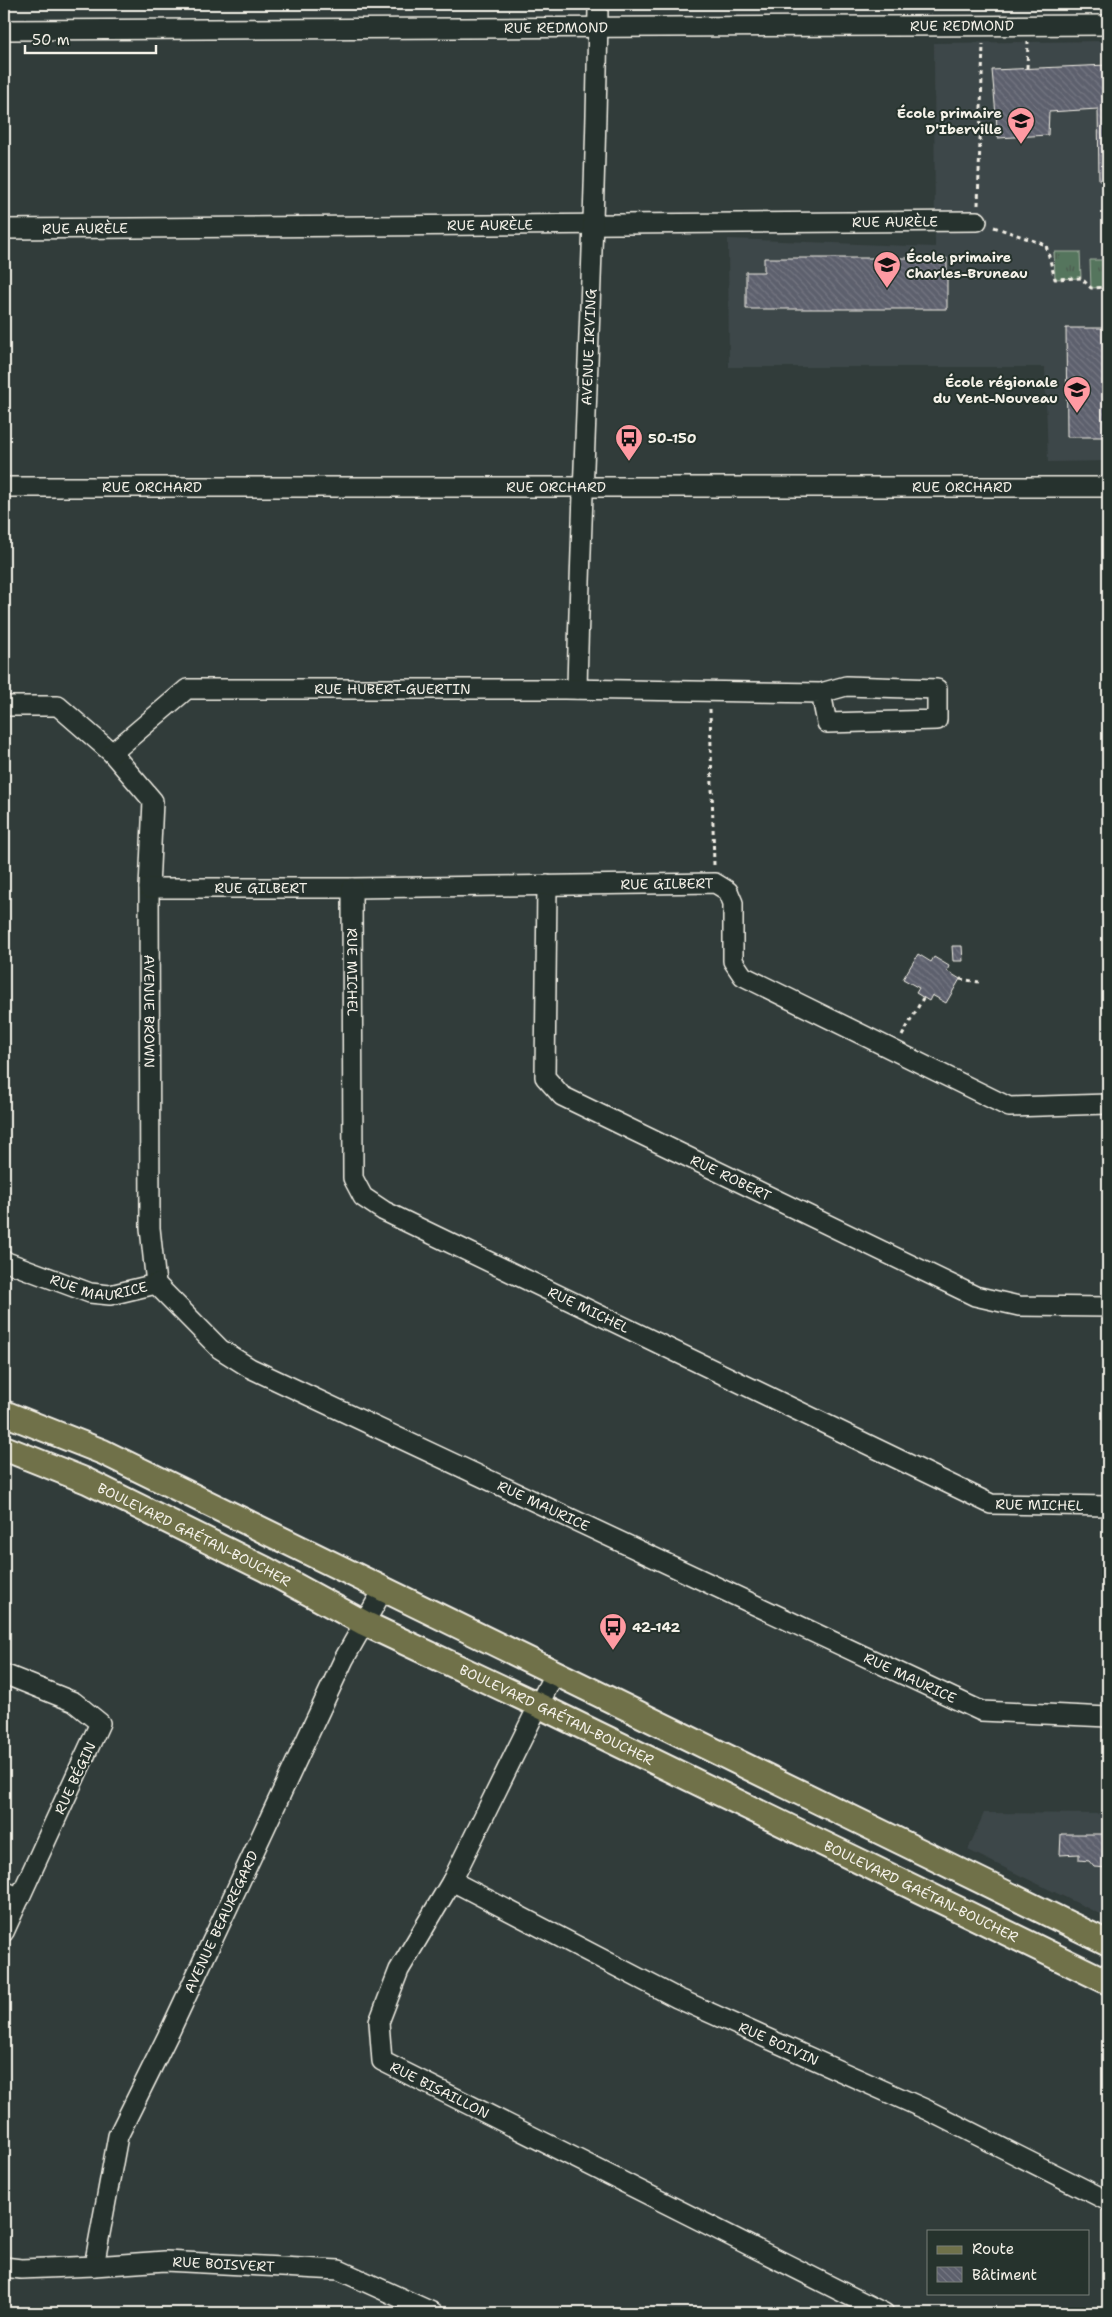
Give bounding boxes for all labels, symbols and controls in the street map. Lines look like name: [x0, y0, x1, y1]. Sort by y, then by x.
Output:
street label: RUE REDMOND: [910, 16, 1014, 35]
street label: RUE REDMOND: [504, 18, 608, 37]
scale bar: [25, 22, 156, 54]
text: 50 m: [32, 30, 70, 50]
place label: École primaire D'Iberville: [897, 104, 1002, 138]
school or university icon: École primaire D'Iberville: [1006, 106, 1036, 145]
street label: RUE AURÈLE: [852, 212, 938, 231]
street label: RUE AURÈLE: [447, 216, 533, 234]
street label: RUE AURÈLE: [42, 219, 128, 238]
place label: École primaire Charles-Bruneau: [906, 248, 1028, 282]
school or university icon: École primaire Charles-Bruneau: [872, 250, 902, 289]
street label: AVENUE IRVING: [577, 288, 600, 406]
place label: École régionale du Vent-Nouveau: [933, 373, 1058, 407]
school or university icon: École régionale du Vent-Nouveau: [1062, 375, 1092, 414]
bus stop icon: 50-150: [614, 423, 644, 462]
place label: 50-150: [648, 429, 697, 447]
street label: RUE ORCHARD: [102, 478, 202, 496]
street label: RUE ORCHARD: [506, 478, 606, 496]
street label: RUE ORCHARD: [912, 478, 1012, 496]
street label: RUE HUBERT-GUERTIN: [314, 680, 471, 698]
street label: RUE GILBERT: [620, 874, 714, 893]
street label: RUE GILBERT: [215, 879, 308, 897]
street label: RUE MICHEL: [343, 928, 361, 1016]
street label: AVENUE BROWN: [140, 955, 159, 1068]
street label: RUE ROBERT: [687, 1151, 774, 1205]
street label: RUE MAURICE: [48, 1270, 149, 1304]
street label: RUE MICHEL: [545, 1283, 633, 1337]
street label: RUE MAURICE: [494, 1476, 593, 1535]
street label: BOULEVARD GAÉTAN-BOUCHER: [95, 1479, 294, 1590]
street label: RUE MICHEL: [995, 1495, 1084, 1515]
bus stop icon: 42-142: [598, 1612, 628, 1651]
place label: 42-142: [632, 1618, 680, 1636]
street label: RUE MAURICE: [861, 1648, 960, 1707]
street label: BOULEVARD GAÉTAN-BOUCHER: [457, 1660, 657, 1769]
street label: RUE BÉGIN: [50, 1739, 100, 1817]
street label: BOULEVARD GAÉTAN-BOUCHER: [821, 1836, 1021, 1946]
street label: AVENUE BEAUREGARD: [180, 1848, 262, 1996]
street label: RUE BOIVIN: [736, 2018, 822, 2069]
street label: RUE BISAILLON: [387, 2058, 492, 2122]
legend: [927, 2230, 1090, 2294]
text: Route: [972, 2239, 1014, 2259]
street label: RUE BOISVERT: [172, 2252, 275, 2276]
text: Bâtiment: [972, 2265, 1037, 2285]

